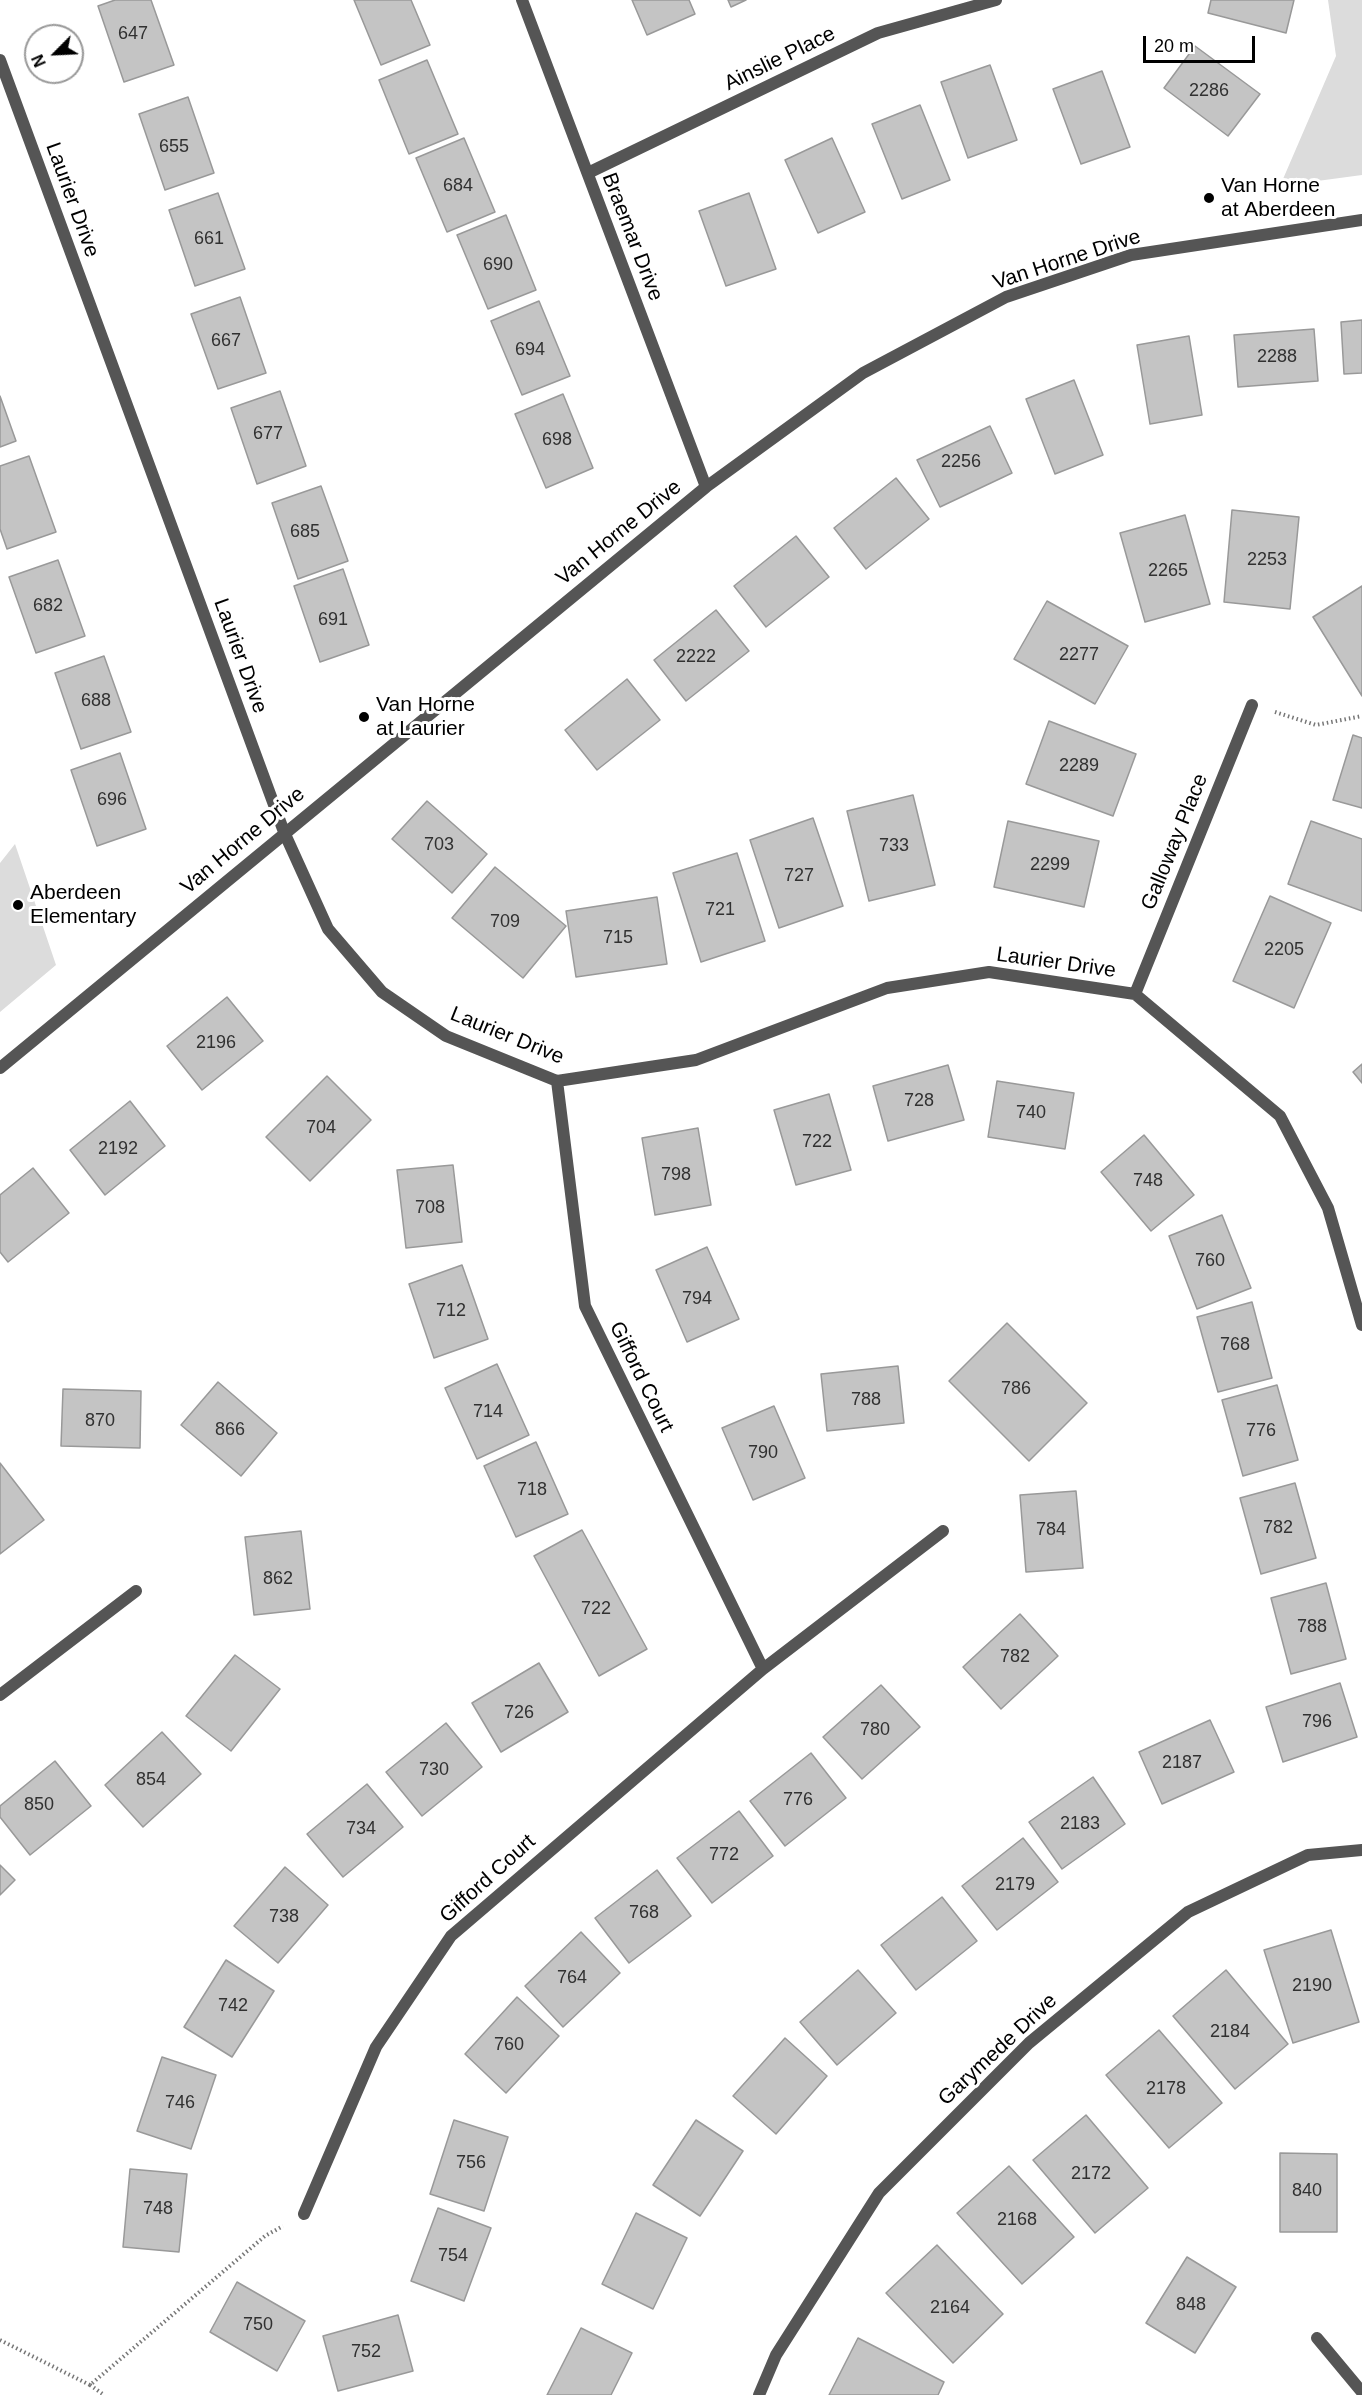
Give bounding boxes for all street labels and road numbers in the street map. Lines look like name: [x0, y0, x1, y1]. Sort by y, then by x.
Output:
street label: Ainslie Place: [720, 21, 840, 97]
street label: Laurier Drive: [40, 139, 104, 261]
street label: Braemar Drive: [596, 169, 668, 305]
street label: Van Horne Drive: [990, 224, 1144, 296]
street label: Van Horne Drive: [551, 475, 687, 591]
street label: Laurier Drive: [208, 595, 272, 717]
street label: Galloway Place: [1136, 770, 1214, 914]
street label: Van Horne Drive: [176, 782, 310, 900]
street label: Laurier Drive: [995, 942, 1117, 984]
street label: Laurier Drive: [447, 1002, 567, 1070]
street label: Gifford Court: [603, 1318, 679, 1436]
street label: Gifford Court: [435, 1830, 541, 1928]
street label: Garymede Drive: [934, 1989, 1062, 2111]

